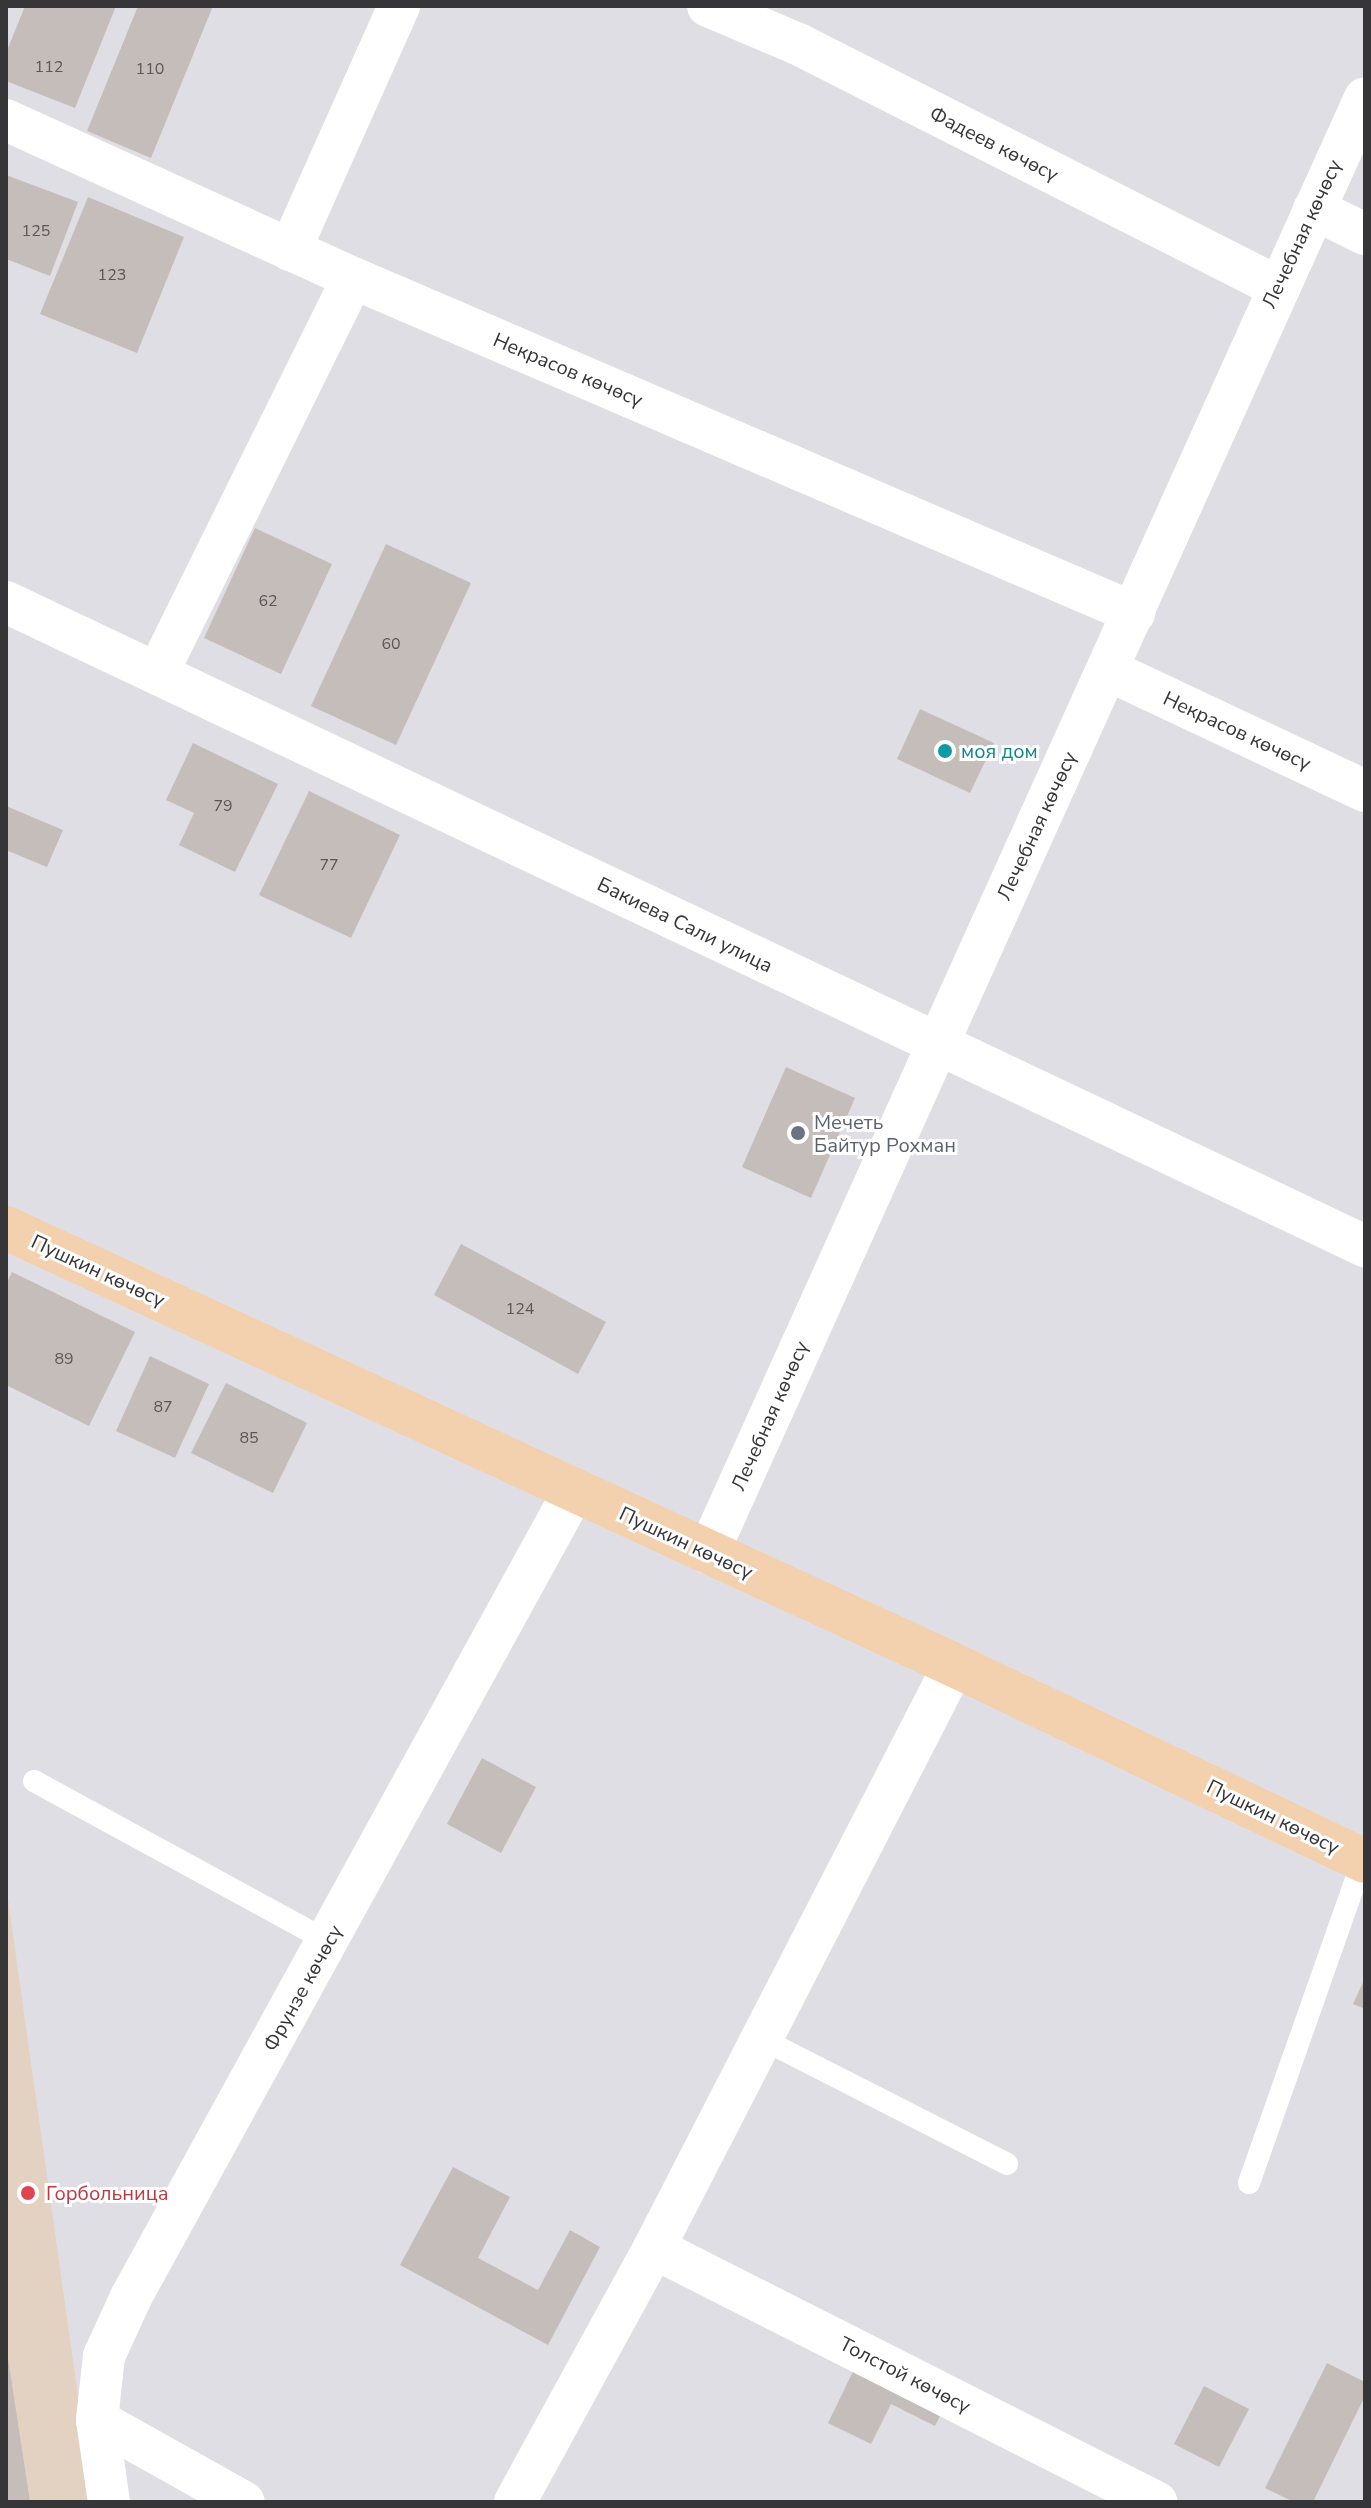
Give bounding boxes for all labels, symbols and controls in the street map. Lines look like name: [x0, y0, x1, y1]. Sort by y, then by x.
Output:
house number: 112: [35, 57, 63, 77]
house number: 110: [136, 59, 164, 79]
street label: Фадеев көчөсү: [926, 101, 1062, 187]
street label: Лечебная көчөсү: [1257, 156, 1347, 312]
house number: 125: [22, 221, 50, 241]
house number: 123: [98, 265, 126, 285]
street label: Некрасов көчөсү: [490, 328, 646, 412]
house number: 62: [258, 591, 278, 611]
house number: 60: [381, 634, 401, 654]
street label: Некрасов көчөсү: [1159, 686, 1315, 776]
place label: моя дом: [961, 739, 1038, 763]
marker: моя дом: [936, 742, 954, 760]
street label: Лечебная көчөсү: [992, 748, 1082, 904]
house number: 79: [213, 796, 233, 816]
house number: 77: [319, 855, 339, 875]
street label: Бакиева Сали улица: [593, 872, 777, 978]
place label: Мечеть Байтур Рохман: [814, 1110, 956, 1157]
marker: Мечеть Байтур Рохман: [789, 1124, 807, 1142]
street label: Пушкин көчөсү: [27, 1230, 169, 1312]
house number: 124: [506, 1299, 534, 1319]
street label: Лечебная көчөсү: [726, 1337, 814, 1495]
house number: 89: [54, 1349, 74, 1369]
house number: 87: [153, 1397, 173, 1417]
house number: 85: [239, 1428, 259, 1448]
street label: Пушкин көчөсү: [615, 1502, 757, 1584]
street label: Пушкин көчөсү: [1203, 1775, 1343, 1859]
street label: Фрунзе көчөсү: [258, 1921, 348, 2055]
place label: Горбольница: [46, 2181, 168, 2205]
marker: Горбольница: [17, 2182, 39, 2204]
street label: Толстой көчөсү: [836, 2332, 974, 2418]

